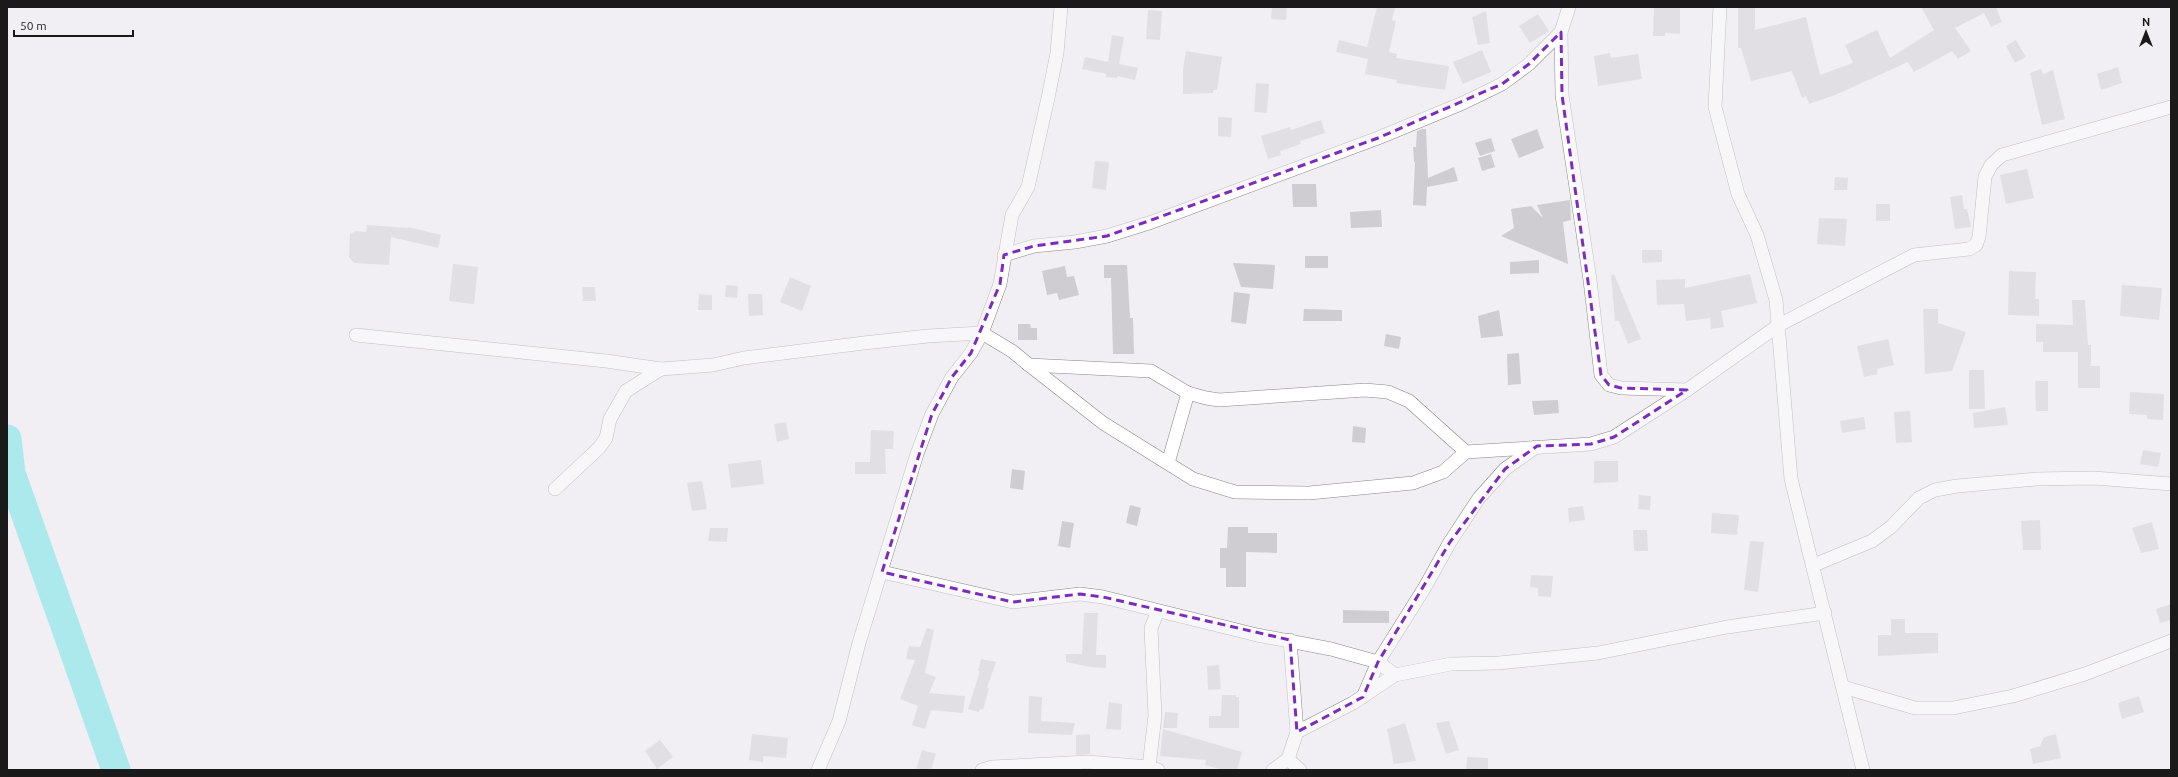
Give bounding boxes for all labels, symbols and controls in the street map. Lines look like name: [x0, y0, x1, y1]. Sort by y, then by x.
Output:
scale bar: [14, 12, 133, 38]
north arrow: [2126, 12, 2166, 52]
text: N: [2142, 16, 2150, 28]
text: 50 m: [20, 19, 47, 32]

